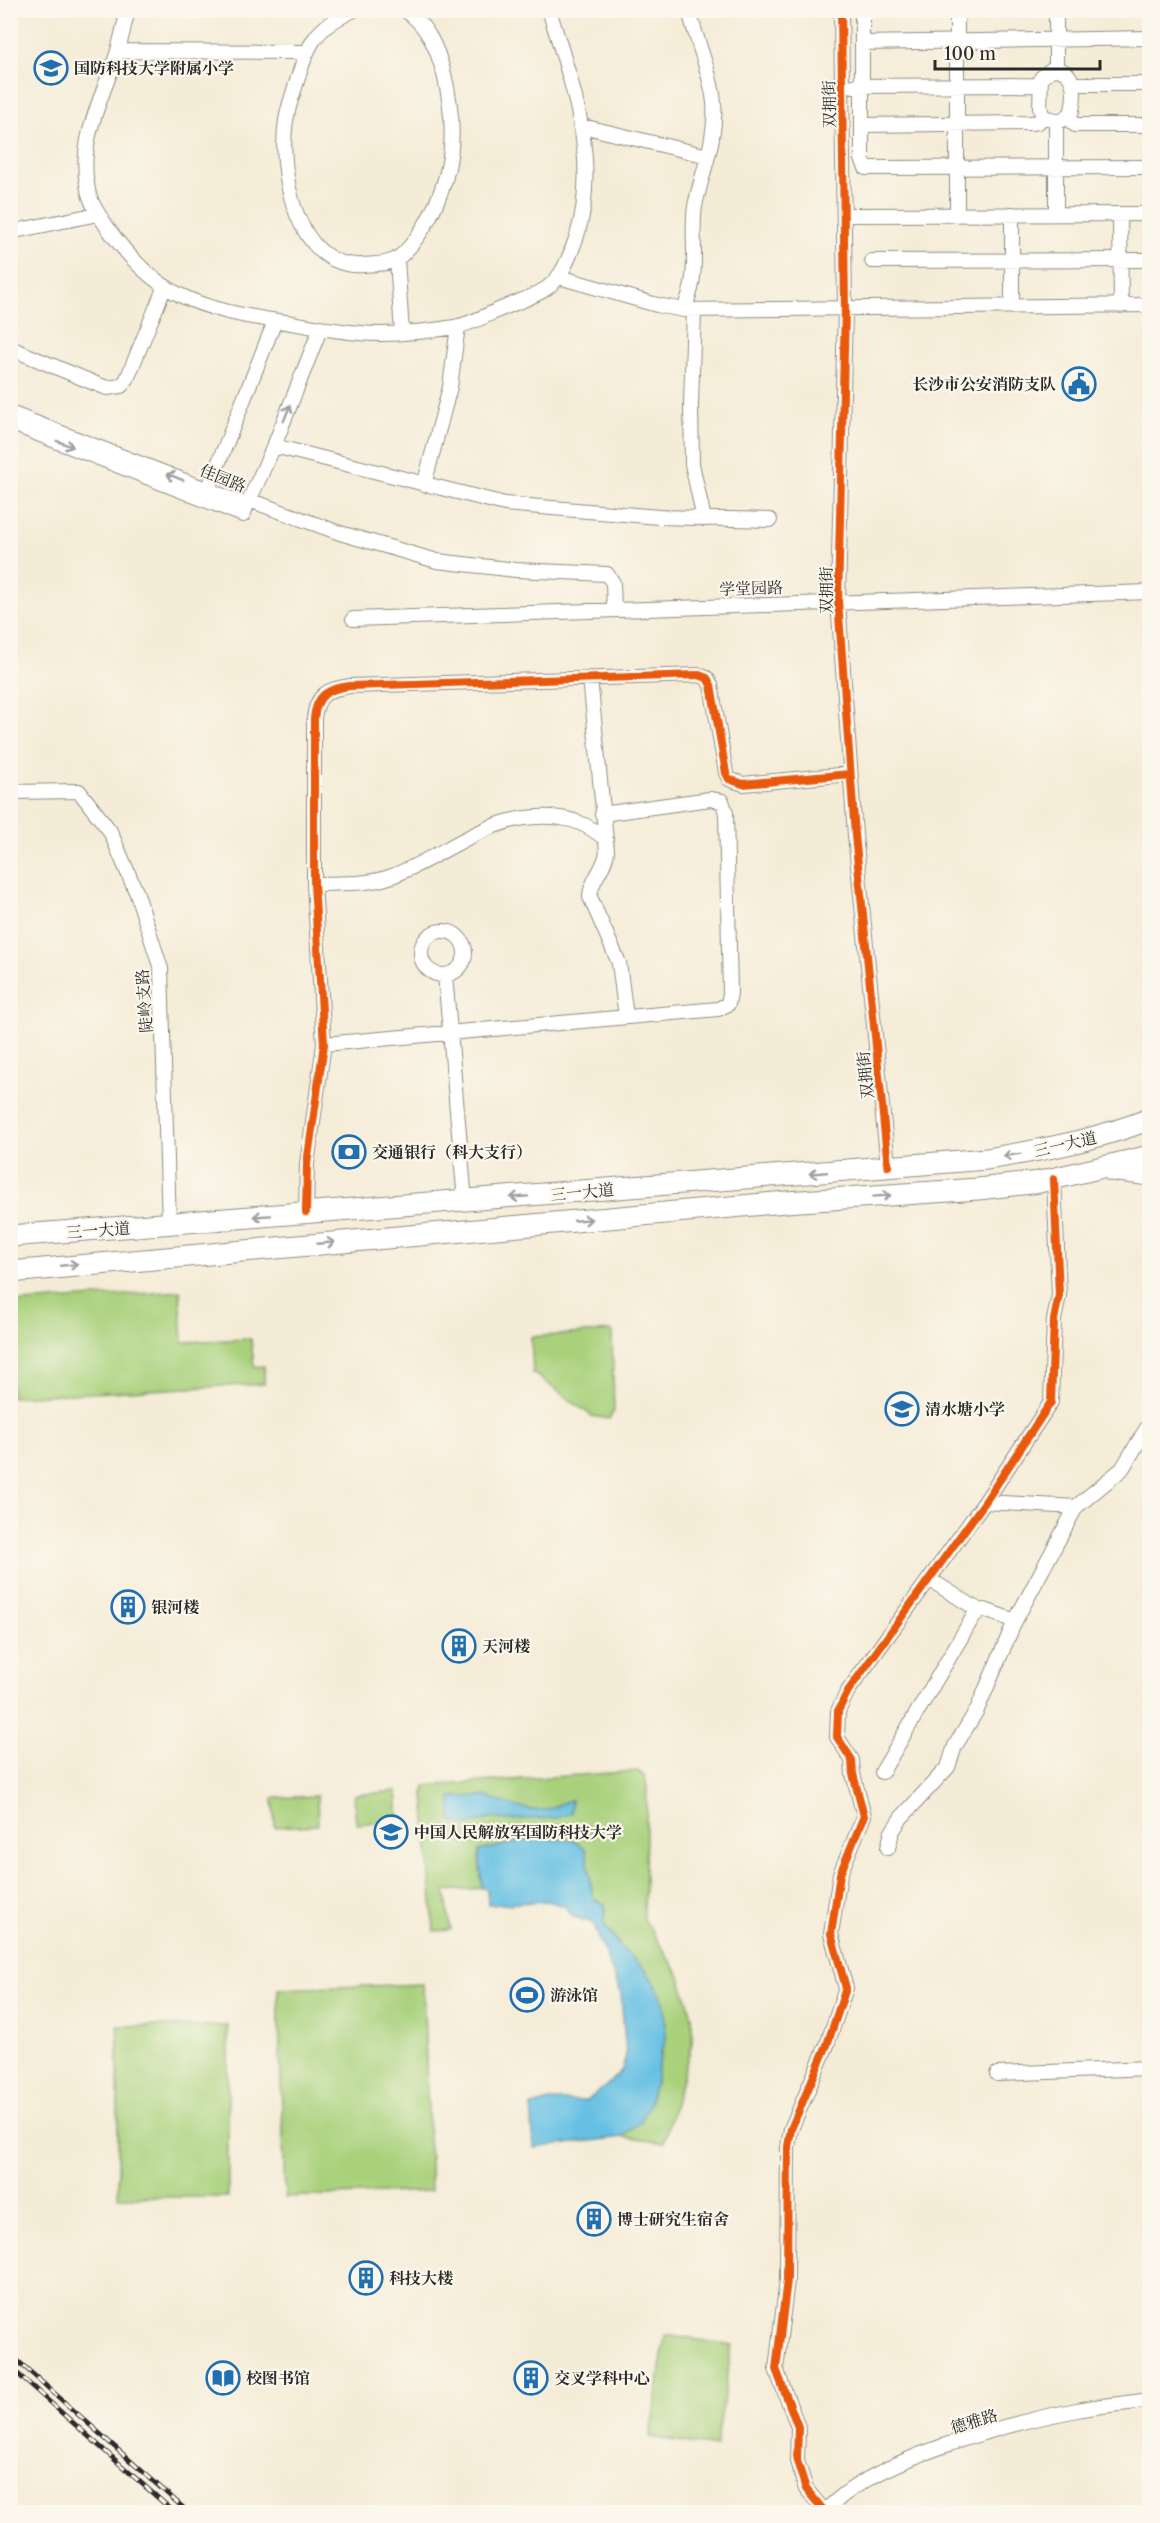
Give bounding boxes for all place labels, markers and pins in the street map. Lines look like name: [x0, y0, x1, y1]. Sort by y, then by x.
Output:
school or university icon: 国防科技大学附属小学: [33, 50, 69, 86]
place label: 国防科技大学附属小学: [74, 58, 234, 78]
public building icon: 长沙市公安消防支队: [1061, 366, 1097, 402]
place label: 长沙市公安消防支队: [912, 374, 1056, 394]
bank icon: 交通银行（科大支行）: [331, 1134, 367, 1170]
place label: 交通银行（科大支行）: [372, 1142, 532, 1162]
school or university icon: 清水塘小学: [884, 1391, 920, 1427]
place label: 清水塘小学: [925, 1399, 1005, 1419]
building icon: 银河楼: [110, 1589, 146, 1625]
place label: 银河楼: [151, 1597, 199, 1617]
building icon: 天河楼: [441, 1628, 477, 1664]
place label: 天河楼: [482, 1636, 530, 1656]
school or university icon: 中国人民解放军国防科技大学: [373, 1814, 409, 1850]
place label: 中国人民解放军国防科技大学: [414, 1822, 622, 1842]
sports icon: 游泳馆: [509, 1977, 545, 2013]
place label: 游泳馆: [550, 1985, 598, 2005]
building icon: 博士研究生宿舍: [576, 2201, 612, 2237]
place label: 博士研究生宿舍: [617, 2209, 729, 2229]
building icon: 科技大楼: [348, 2260, 384, 2296]
place label: 科技大楼: [389, 2268, 453, 2288]
library icon: 校图书馆: [205, 2360, 241, 2396]
building icon: 交叉学科中心: [513, 2360, 549, 2396]
place label: 校图书馆: [246, 2368, 310, 2388]
place label: 交叉学科中心: [554, 2368, 650, 2388]

